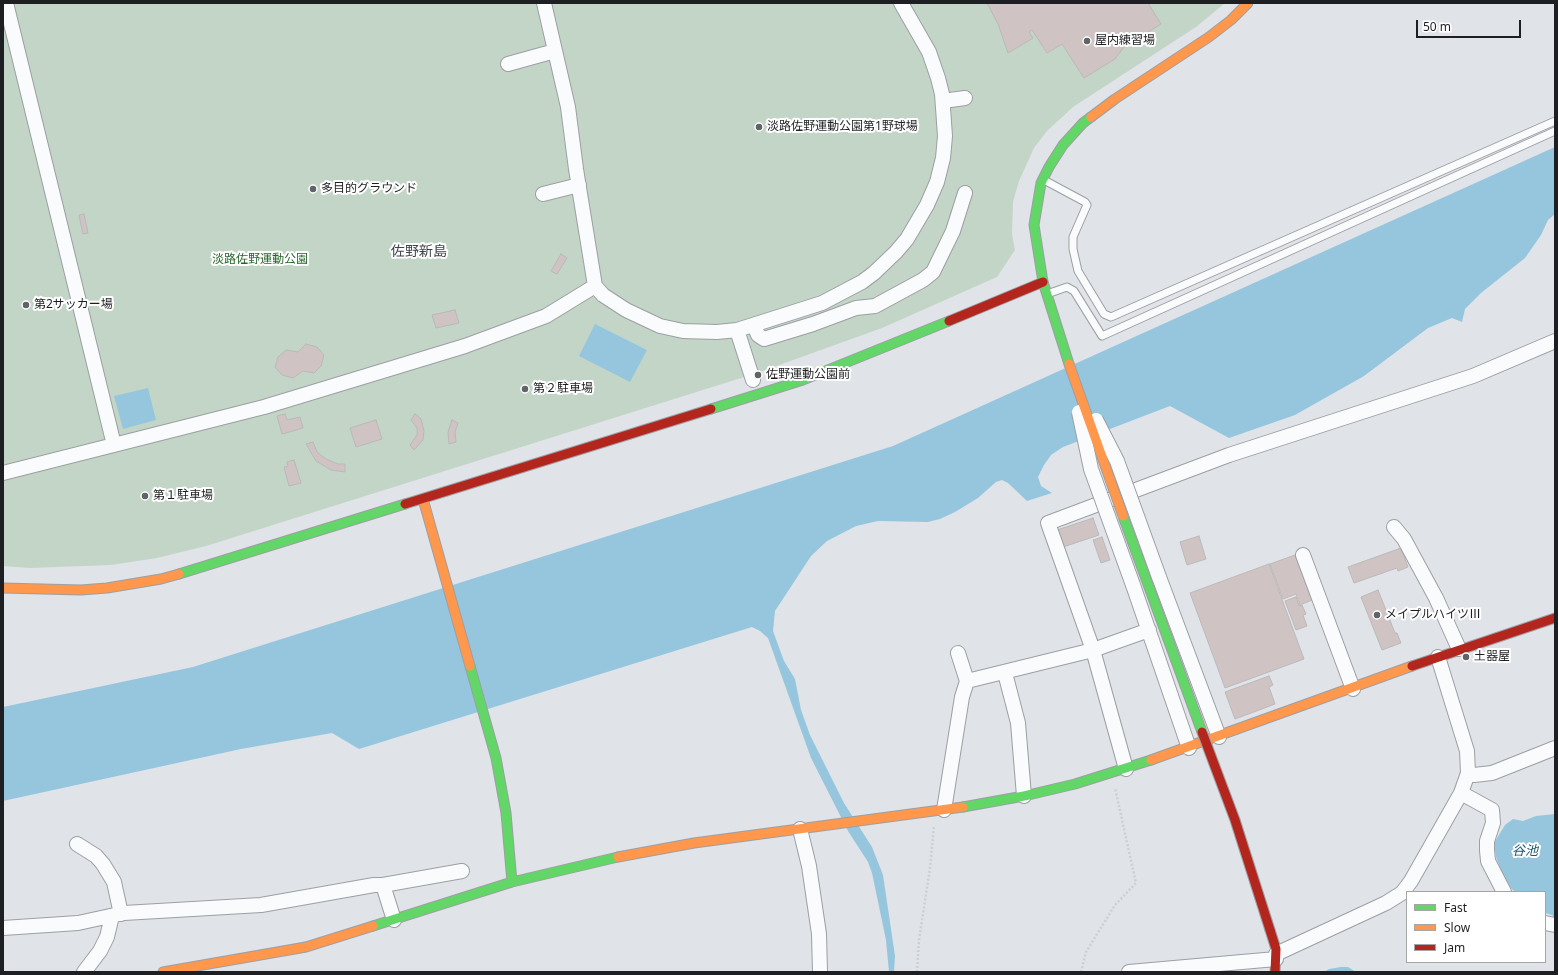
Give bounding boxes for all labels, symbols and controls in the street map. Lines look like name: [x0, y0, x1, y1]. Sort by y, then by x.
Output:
scale bar: [1418, 12, 1523, 38]
text: 50 m: [1423, 18, 1451, 35]
place label: 屋内練習場: [1095, 34, 1155, 48]
marker: 屋内練習場: [1082, 36, 1092, 46]
place label: 淡路佐野運動公園第1野球場: [767, 120, 918, 134]
marker: 淡路佐野運動公園第1野球場: [754, 122, 764, 132]
place label: 多目的グラウンド: [321, 182, 417, 196]
marker: 多目的グラウンド: [308, 184, 318, 194]
district label: 佐野新島: [391, 244, 447, 260]
park label: 淡路佐野運動公園: [212, 253, 308, 267]
place label: 第2サッカー場: [34, 298, 113, 312]
marker: 第2サッカー場: [21, 300, 31, 310]
place label: 佐野運動公園前: [766, 368, 850, 382]
marker: 佐野運動公園前: [753, 370, 763, 380]
place label: 第２駐車場: [533, 382, 593, 396]
marker: 第２駐車場: [520, 384, 530, 394]
place label: 第１駐車場: [153, 489, 213, 503]
marker: 第１駐車場: [140, 491, 150, 501]
place label: メイプルハイツⅢ: [1385, 608, 1481, 622]
marker: メイプルハイツⅢ: [1372, 610, 1382, 620]
place label: 土器屋: [1474, 650, 1510, 664]
marker: 土器屋: [1461, 652, 1471, 662]
water label: 谷池: [1512, 843, 1538, 859]
legend: [1406, 891, 1546, 963]
text: Fast: [1444, 899, 1467, 916]
text: Slow: [1444, 919, 1470, 936]
text: Jam: [1444, 939, 1465, 956]

